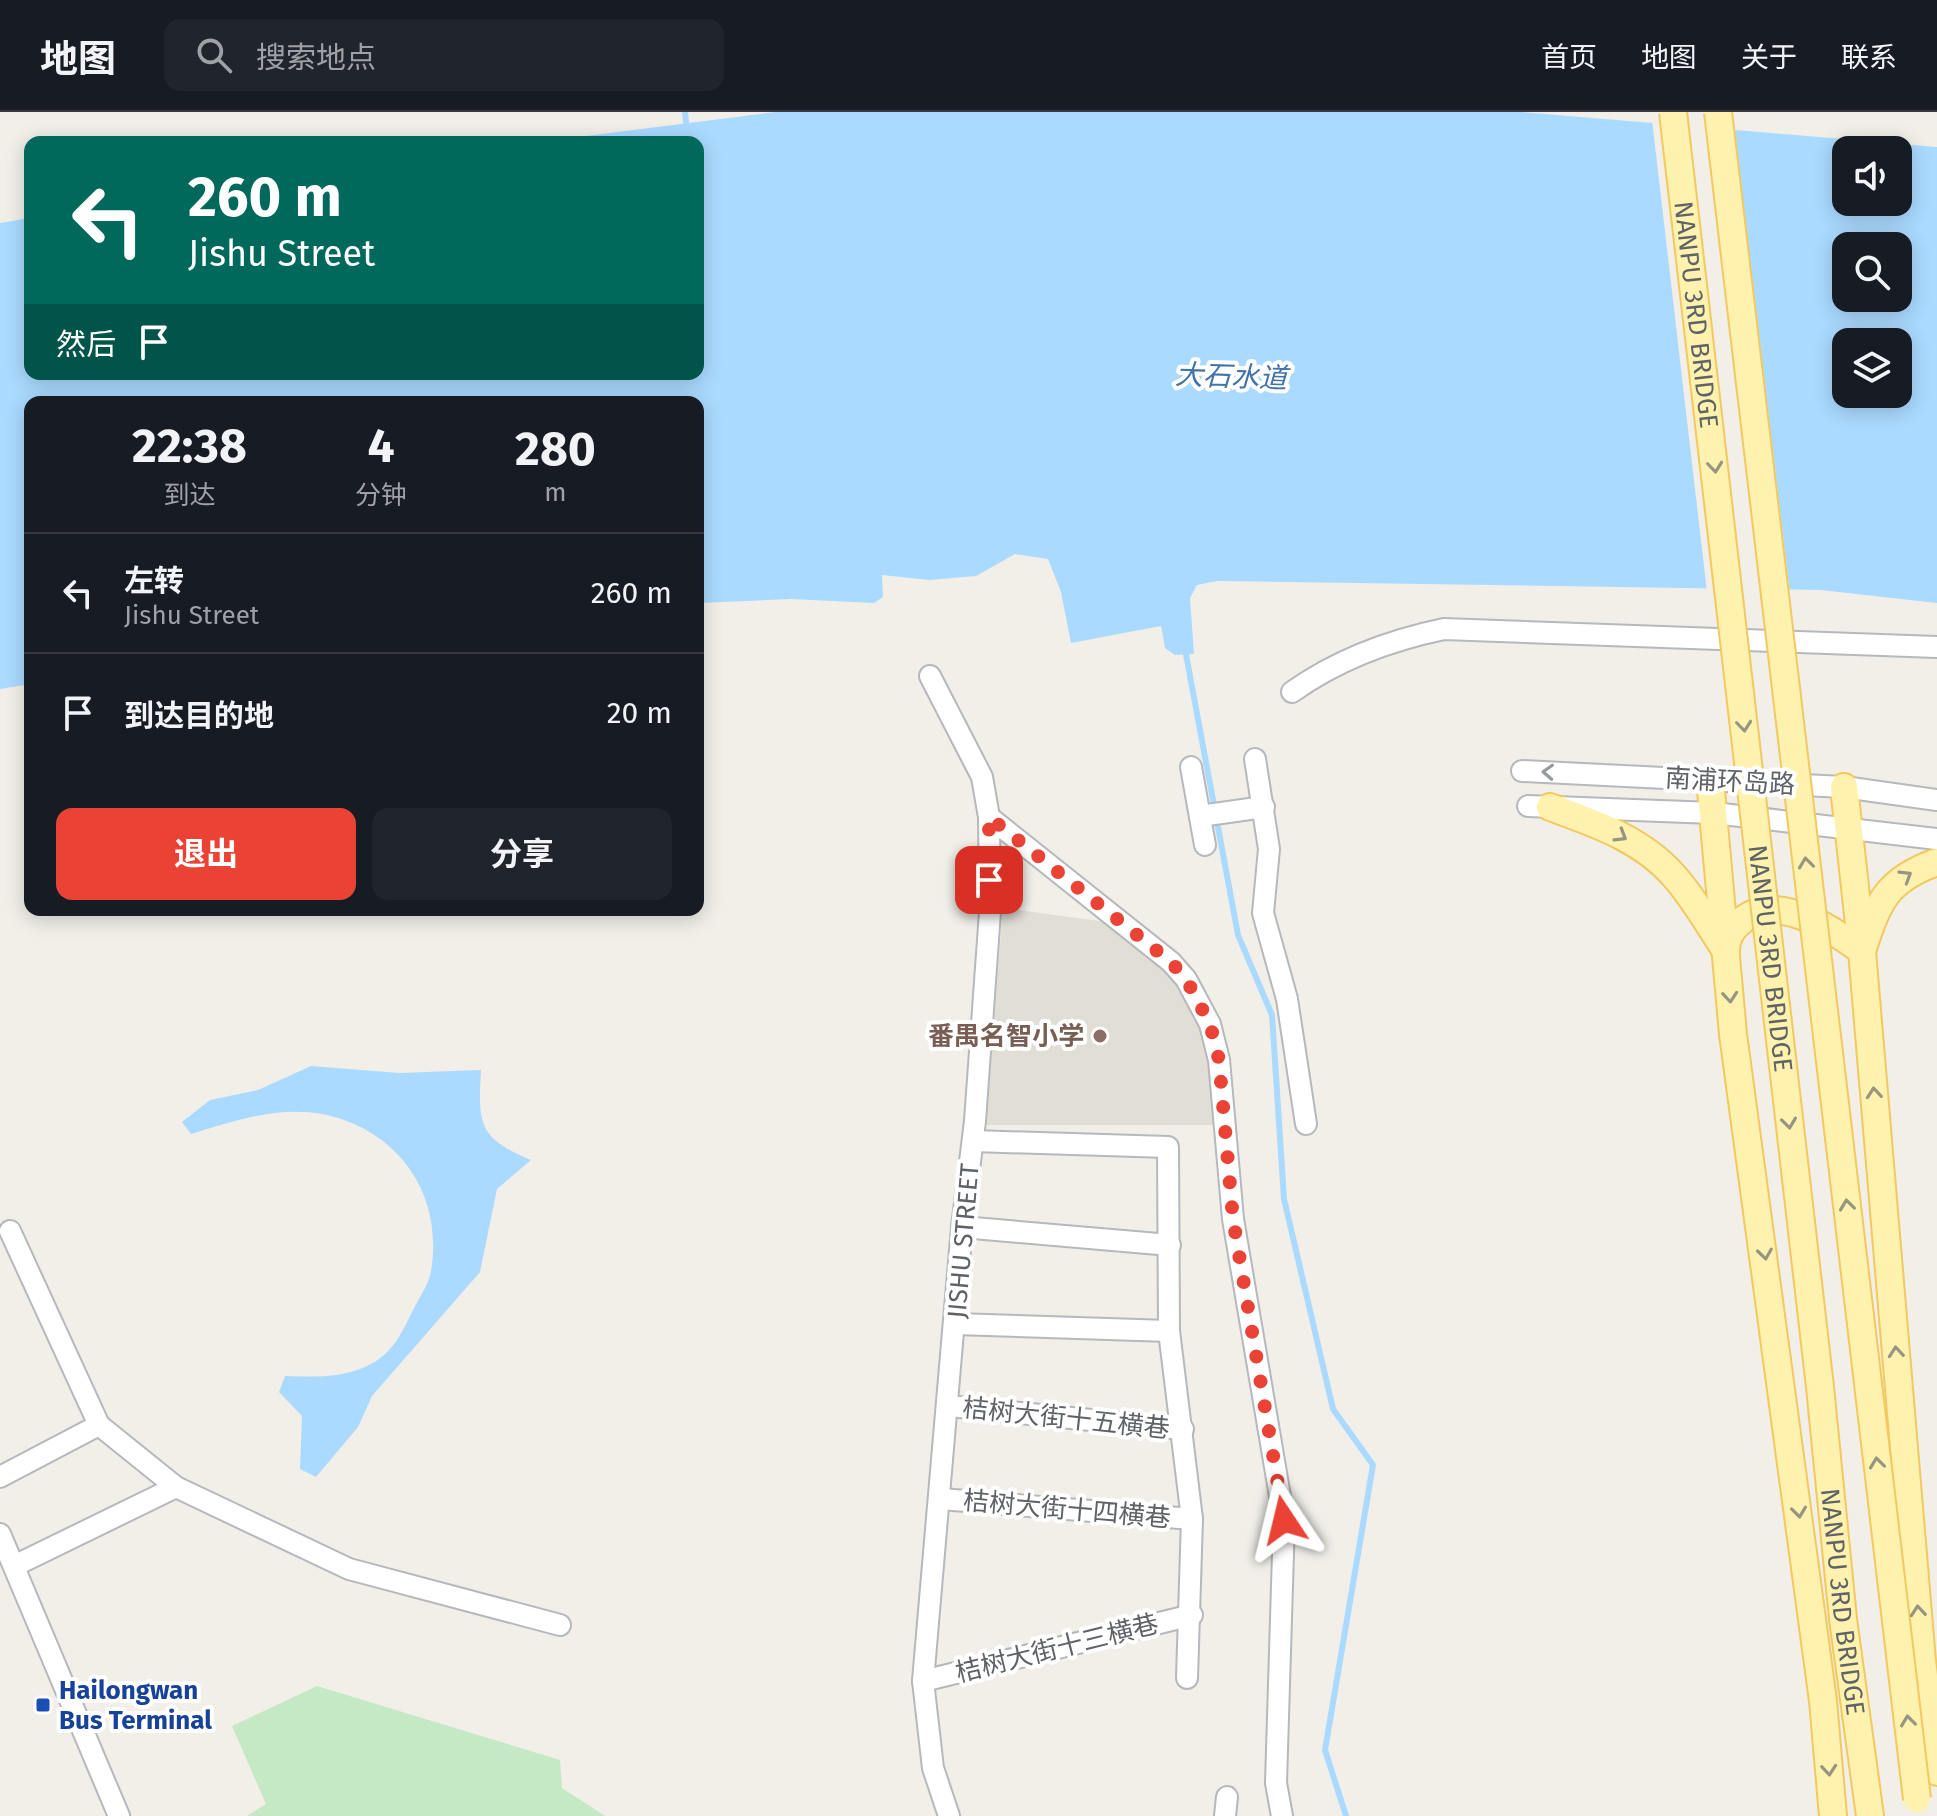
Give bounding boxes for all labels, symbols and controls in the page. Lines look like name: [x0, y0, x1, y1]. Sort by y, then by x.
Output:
search box: [164, 19, 724, 91]
icon: search: [192, 33, 236, 77]
text: 地图: [40, 36, 116, 82]
text: 搜索地点: [256, 40, 376, 76]
text: 首页: [1541, 41, 1597, 74]
text: 地图: [1641, 41, 1697, 74]
text: 关于: [1741, 41, 1797, 74]
text: 联系: [1841, 41, 1897, 74]
map controls: [1832, 136, 1912, 408]
button: sound: [1832, 136, 1912, 216]
text: 260 m: [188, 164, 342, 231]
icon: left: [56, 168, 160, 272]
street label: NANPU 3RD BRIDGE: [1667, 200, 1724, 430]
text: Jishu Street: [188, 232, 375, 276]
button: search: [1832, 232, 1912, 312]
icon: arrive: [132, 320, 176, 364]
text: 然后: [56, 327, 116, 363]
button: layers: [1832, 328, 1912, 408]
water label: 大石水道: [1174, 358, 1292, 395]
text: 22:38: [132, 417, 247, 475]
text: 4: [367, 417, 395, 475]
text: 280: [515, 420, 596, 478]
one-way arrow: [1707, 461, 1724, 474]
text: m: [544, 477, 567, 508]
text: 到达: [163, 480, 215, 511]
text: 分钟: [355, 480, 407, 511]
text: 左转: [124, 563, 184, 599]
icon: left: [56, 571, 100, 615]
text: 260 m: [591, 575, 672, 611]
text: Jishu Street: [124, 600, 259, 631]
icon: arrive: [56, 691, 100, 735]
text: 20 m: [607, 695, 672, 731]
text: 到达目的地: [124, 698, 274, 734]
one-way arrow: [1735, 720, 1752, 733]
street label: 南浦环岛路: [1664, 763, 1796, 800]
one-way arrow: [1541, 764, 1554, 781]
button: 退出: [56, 808, 356, 900]
button: 分享: [372, 808, 672, 900]
one-way arrow: [1612, 827, 1627, 842]
street label: NANPU 3RD BRIDGE: [1742, 843, 1799, 1074]
pin: [955, 846, 1023, 914]
one-way arrow: [1798, 856, 1815, 870]
icon: arrive: [967, 858, 1011, 902]
one-way arrow: [1898, 871, 1912, 886]
one-way arrow: [1721, 991, 1738, 1004]
place label: 番禺名智小学: [928, 1021, 1084, 1052]
marker: 番禺名智小学: [1091, 1027, 1109, 1045]
one-way arrow: [1866, 1086, 1883, 1099]
one-way arrow: [1781, 1117, 1798, 1130]
street label: JISHU STREET: [941, 1162, 986, 1320]
one-way arrow: [1838, 1198, 1855, 1211]
one-way arrow: [1756, 1247, 1773, 1261]
one-way arrow: [1887, 1345, 1904, 1358]
street label: 桔树大街十五横巷: [961, 1392, 1171, 1445]
one-way arrow: [1869, 1456, 1886, 1469]
position arrow: [1242, 1478, 1326, 1562]
street label: 桔树大街十四横巷: [962, 1485, 1172, 1534]
street label: NANPU 3RD BRIDGE: [1814, 1487, 1871, 1717]
one-way arrow: [1790, 1505, 1807, 1519]
one-way arrow: [1910, 1604, 1927, 1617]
street label: 桔树大街十三横巷: [952, 1608, 1162, 1689]
place label: Hailongwan Bus Terminal: [59, 1675, 212, 1736]
marker: Hailongwan Bus Terminal: [34, 1696, 52, 1714]
one-way arrow: [1899, 1714, 1916, 1727]
one-way arrow: [1820, 1764, 1837, 1777]

